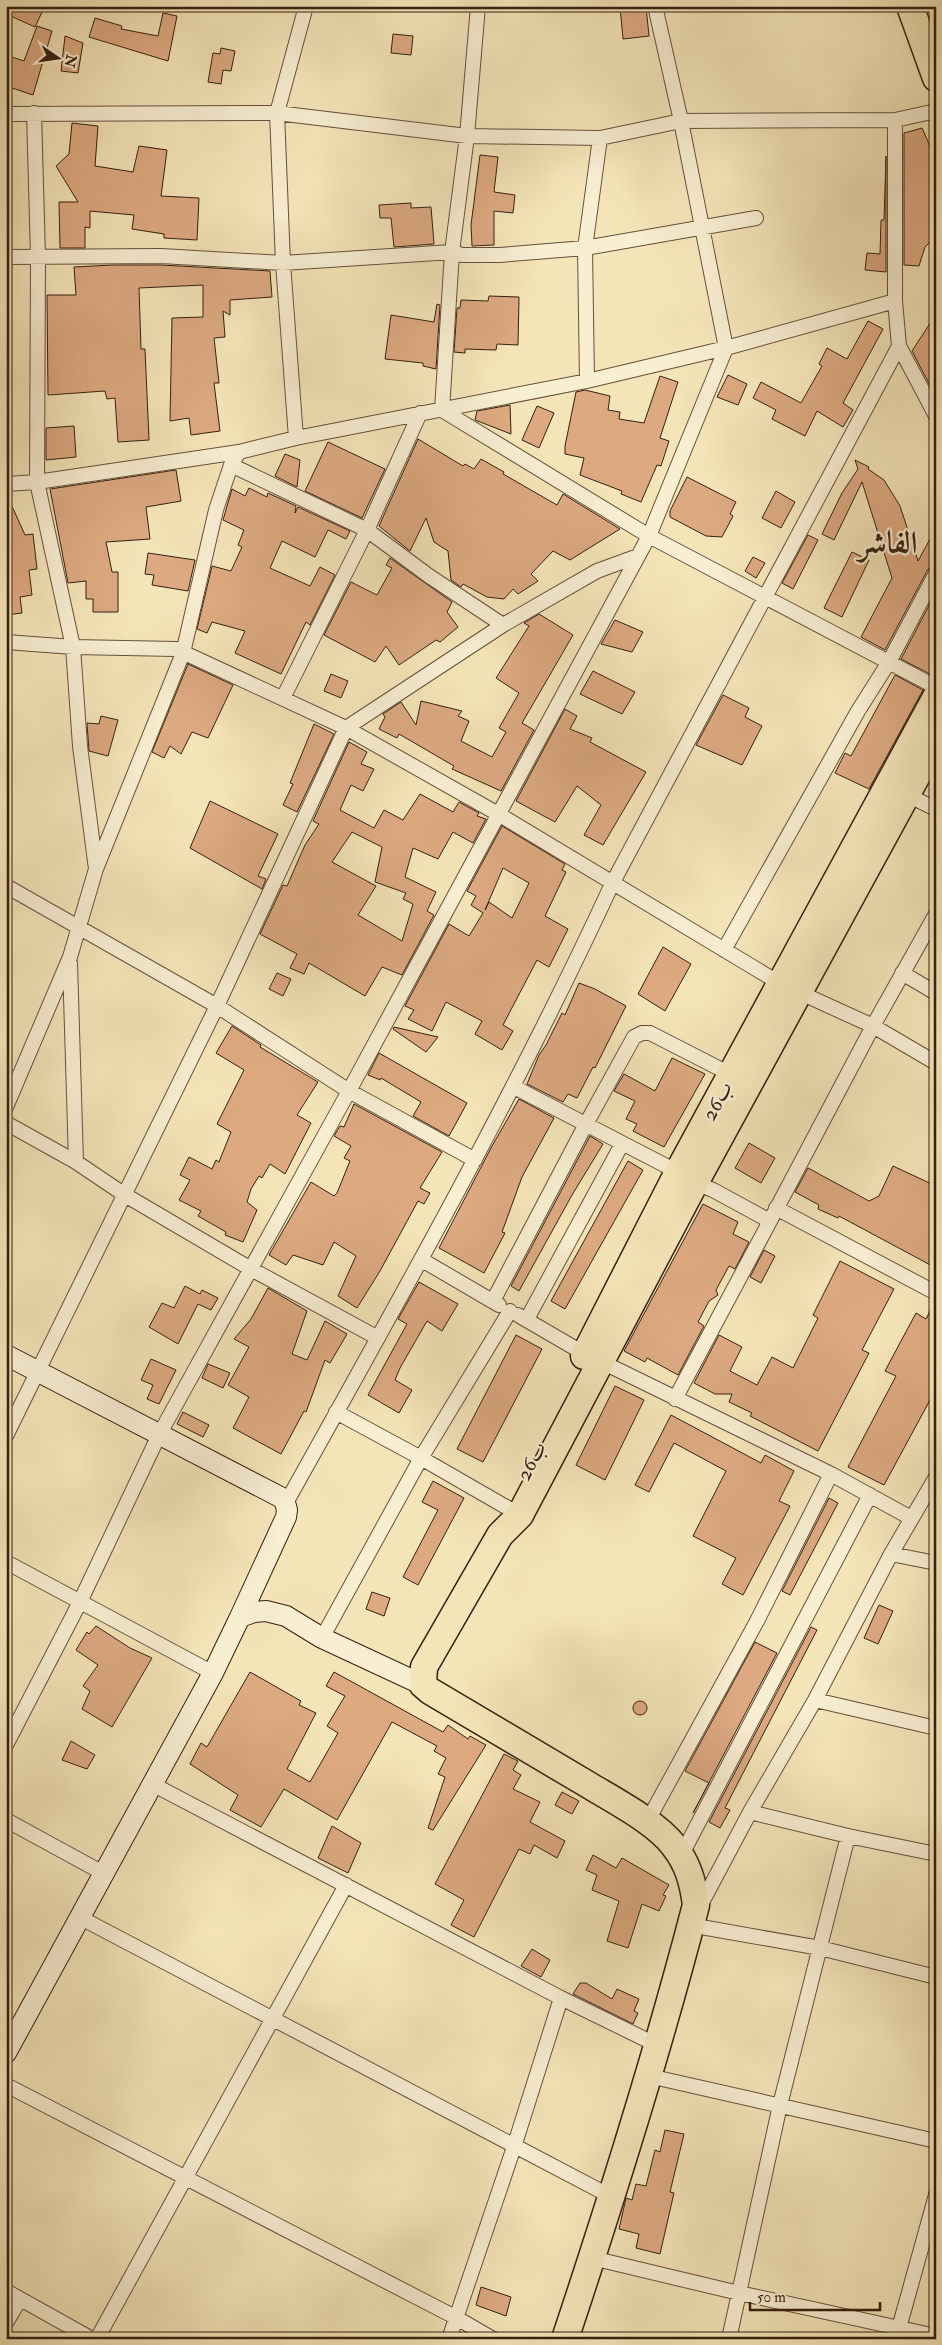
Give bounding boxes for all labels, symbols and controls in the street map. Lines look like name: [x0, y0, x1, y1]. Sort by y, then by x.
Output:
north arrow: [32, 32, 82, 82]
text: N: [60, 52, 80, 69]
district label: الفاشر: [856, 524, 917, 563]
street label: 26ب: [696, 1077, 739, 1126]
street label: 26ب: [510, 1437, 553, 1485]
scale bar: [750, 2280, 880, 2312]
text: 50 m: [757, 2288, 786, 2307]

